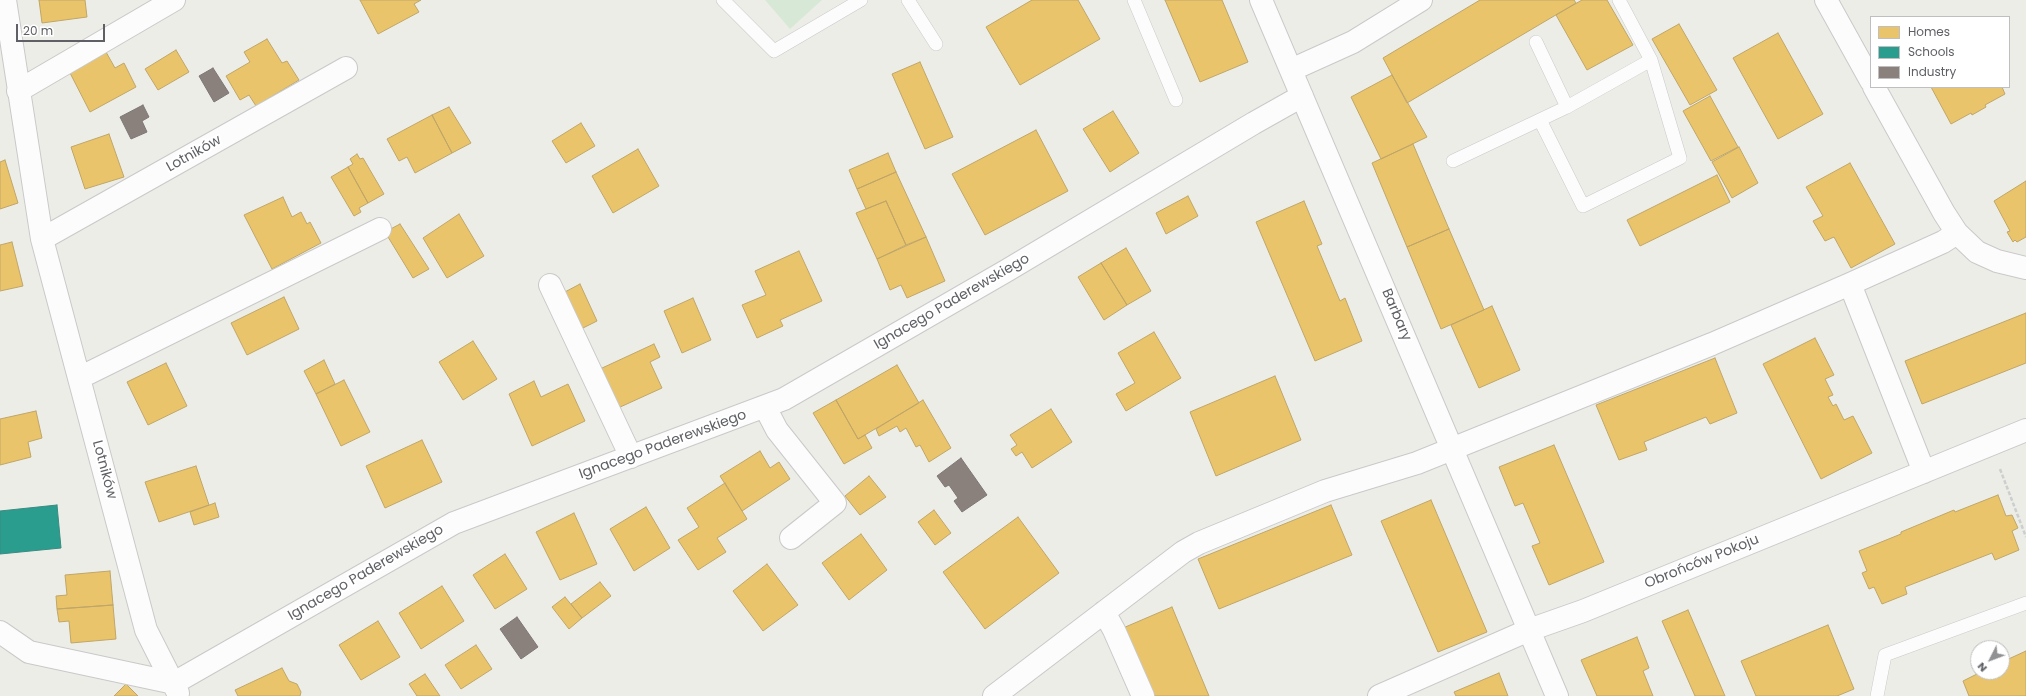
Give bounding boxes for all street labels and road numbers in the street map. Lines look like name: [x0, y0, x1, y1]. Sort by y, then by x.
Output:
street label: Lotników: [164, 132, 224, 176]
street label: Ignacego Paderewskiego: [871, 251, 1033, 353]
street label: Barbary: [1377, 286, 1415, 344]
street label: Ignacego Paderewskiego: [577, 407, 749, 483]
street label: Lotników: [88, 439, 120, 501]
street label: Ignacego Paderewskiego: [285, 522, 447, 624]
street label: Obrońców Pokoju: [1642, 531, 1762, 593]

